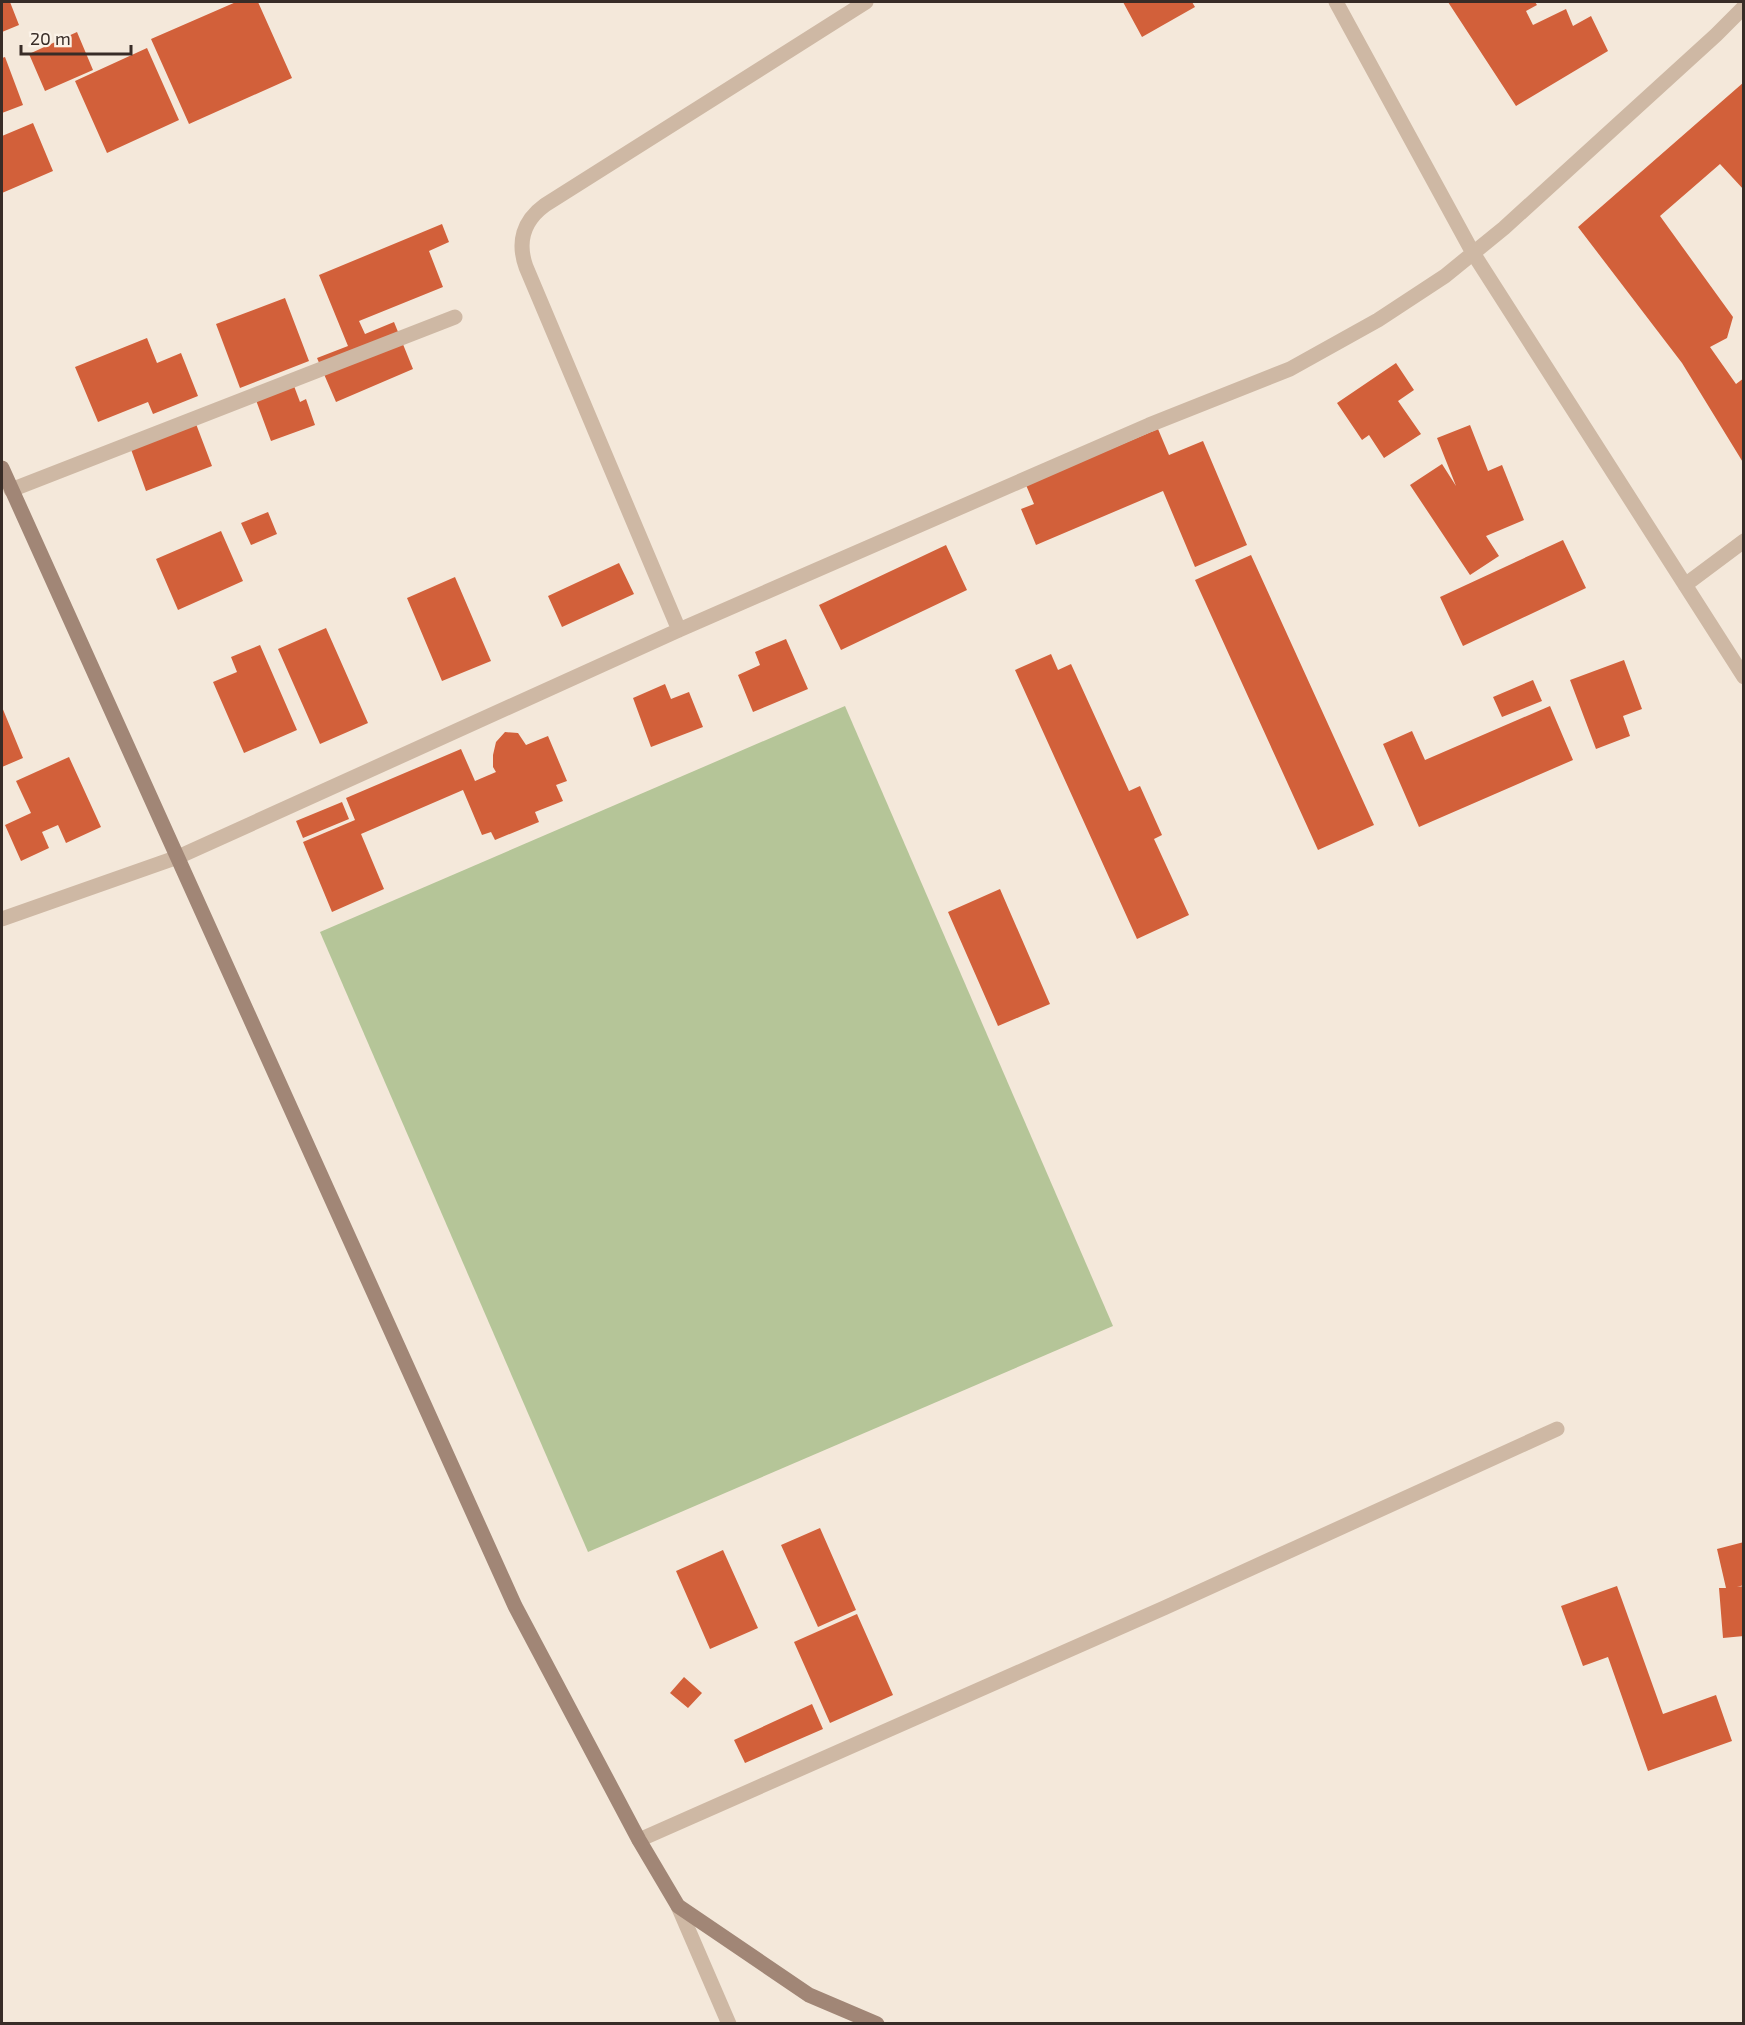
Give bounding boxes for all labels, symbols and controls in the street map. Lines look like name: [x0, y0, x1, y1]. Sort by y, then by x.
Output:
scale bar: [21, 18, 130, 56]
text: 20 m: [30, 27, 71, 49]

